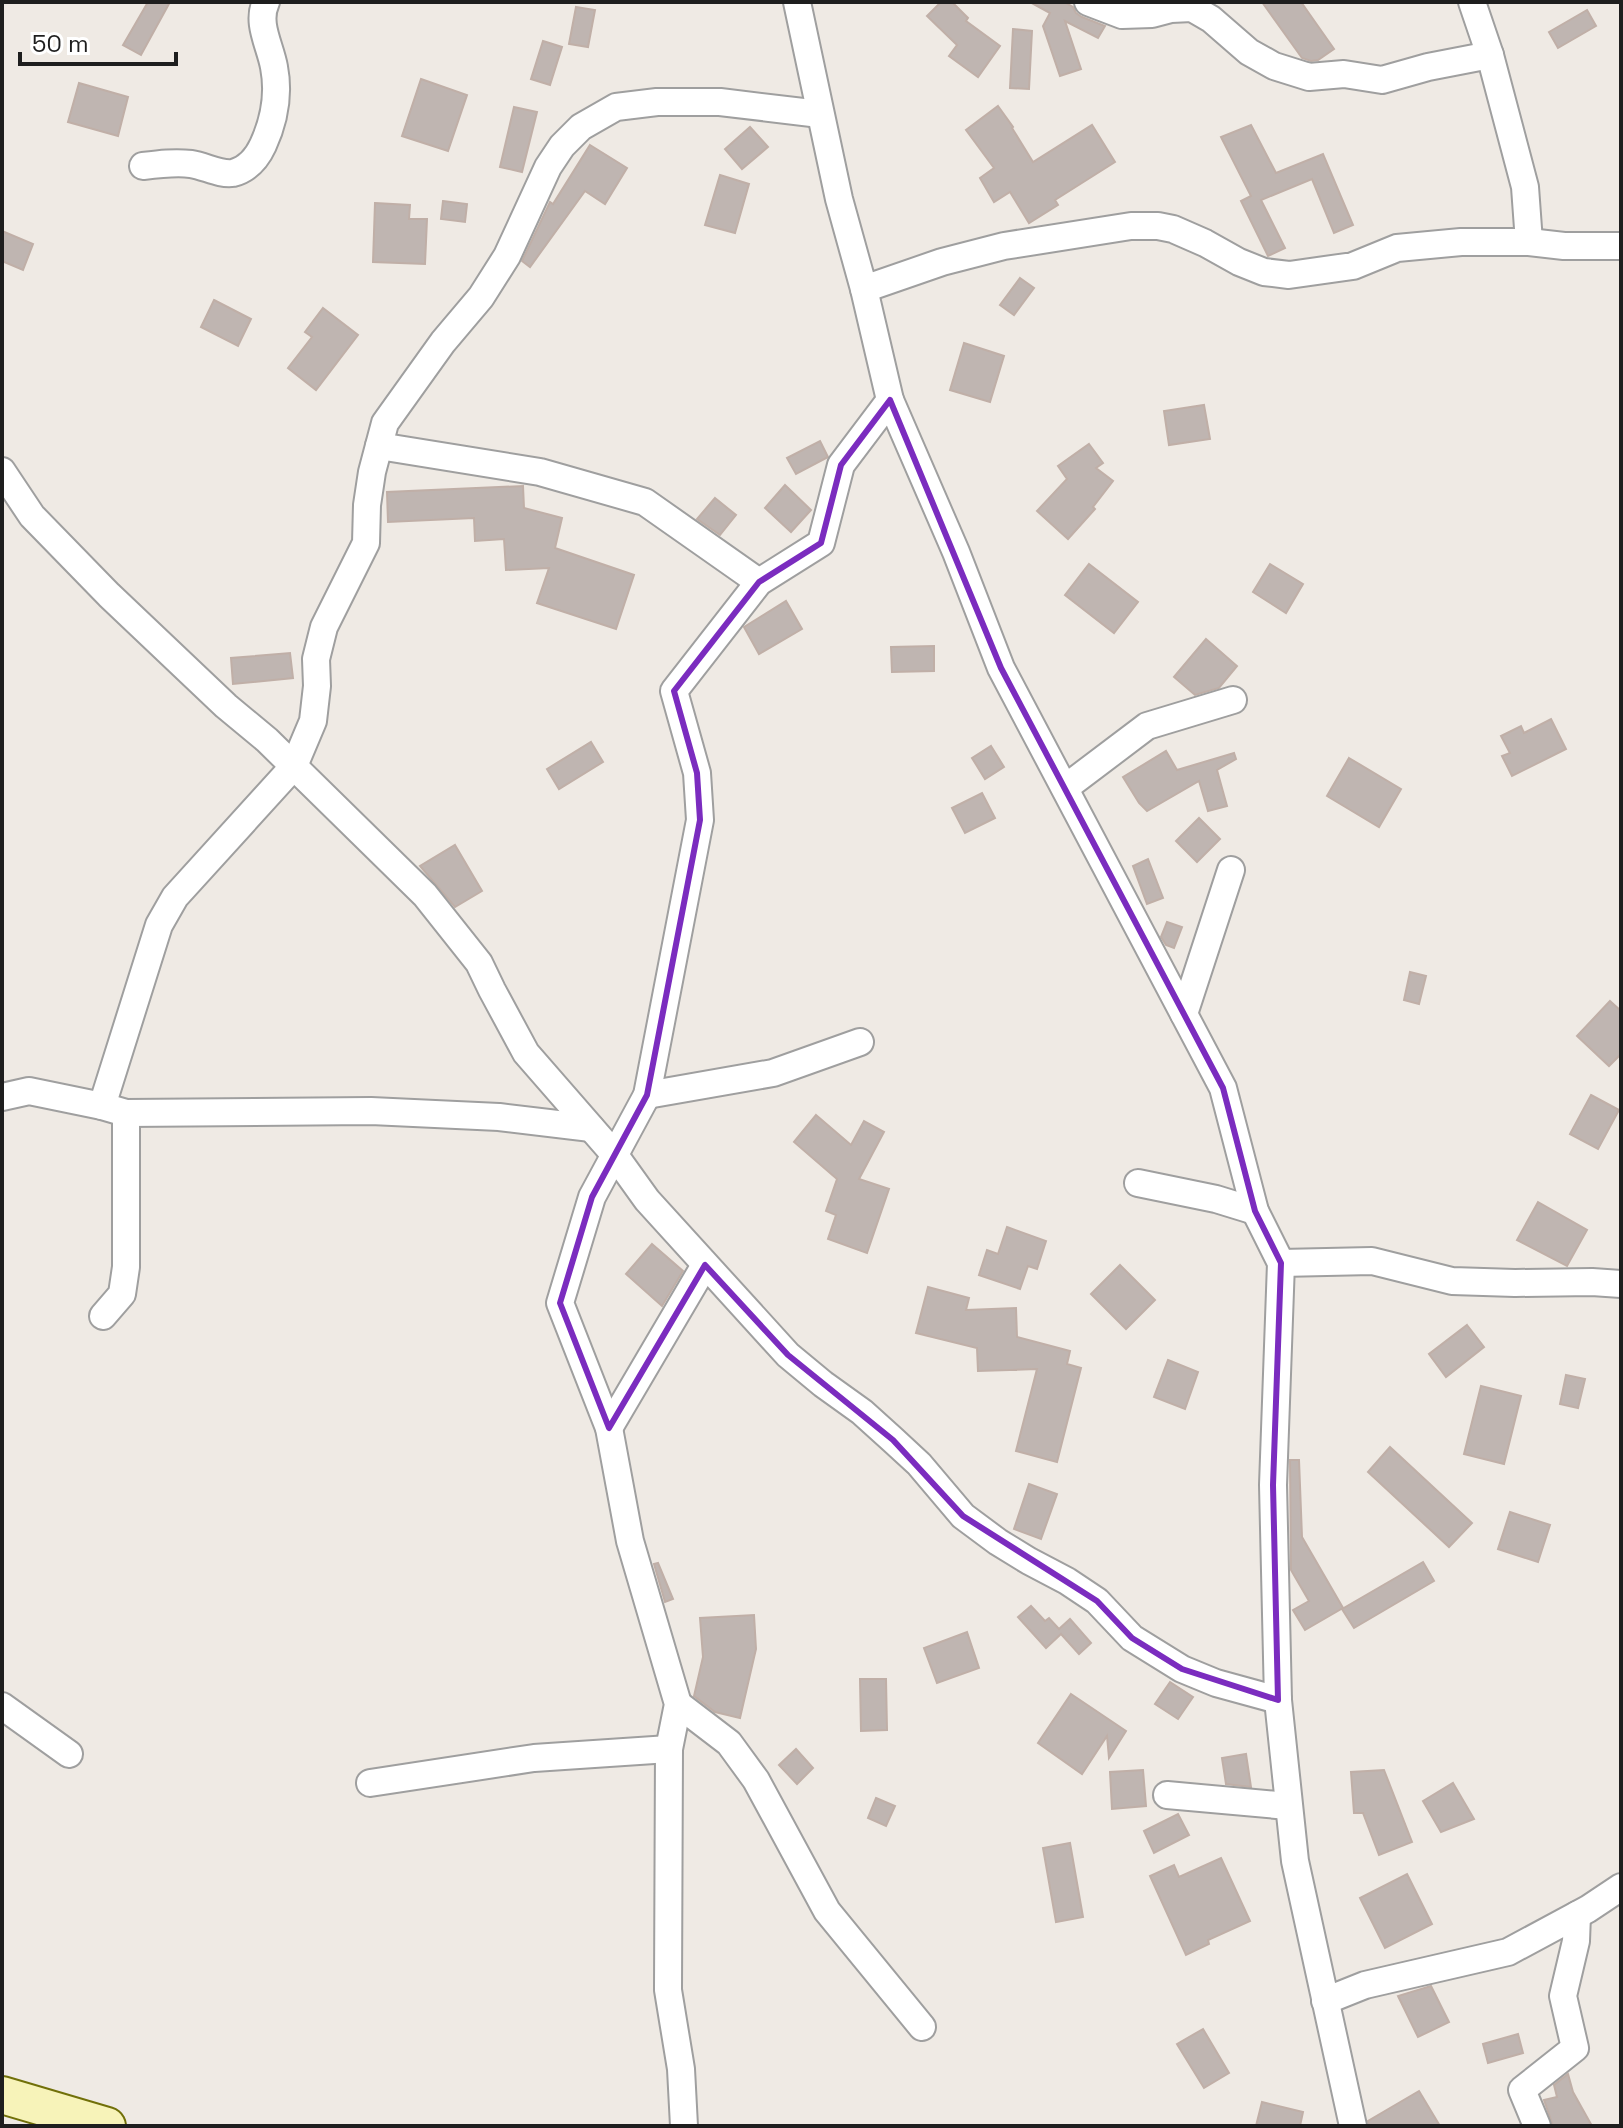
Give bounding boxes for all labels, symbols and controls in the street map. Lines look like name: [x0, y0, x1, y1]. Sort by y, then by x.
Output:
scale bar: [20, 16, 176, 66]
text: 50 m: [32, 28, 89, 59]

